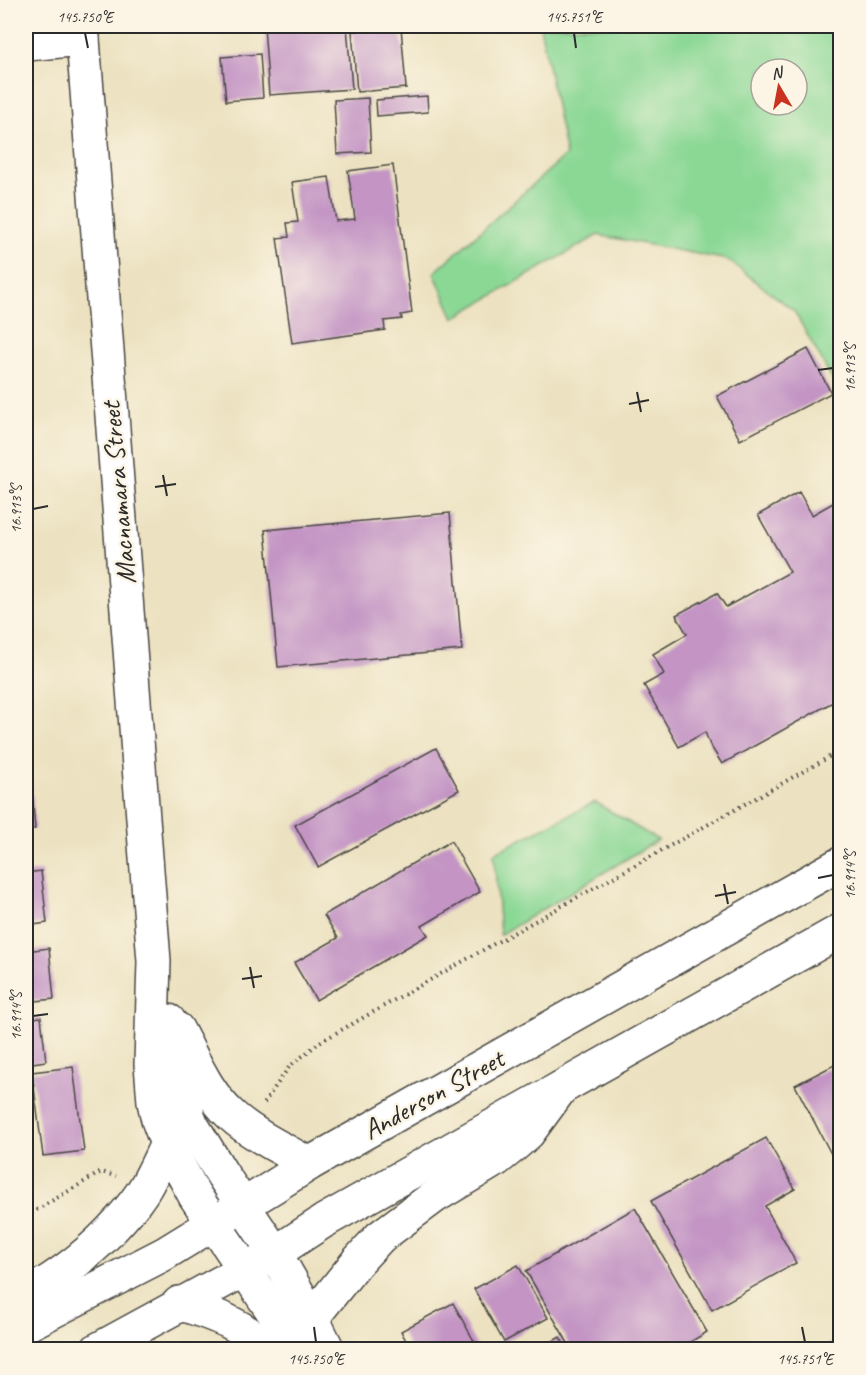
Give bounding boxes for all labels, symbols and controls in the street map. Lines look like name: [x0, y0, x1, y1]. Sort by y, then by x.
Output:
text: 145.750°E: [57, 8, 115, 27]
text: 145.751°E: [546, 8, 604, 27]
north arrow: [749, 57, 809, 117]
text: N: [770, 62, 786, 84]
text: 16.913°S: [841, 341, 860, 392]
street label: Macnamara Street: [92, 398, 143, 586]
text: 16.913°S: [7, 482, 26, 533]
text: 16.914°S: [841, 848, 860, 899]
text: 16.914°S: [7, 989, 26, 1040]
street label: Anderson Street: [356, 1040, 512, 1147]
text: 145.750°E: [288, 1350, 346, 1369]
text: 145.751°E: [777, 1350, 835, 1369]

